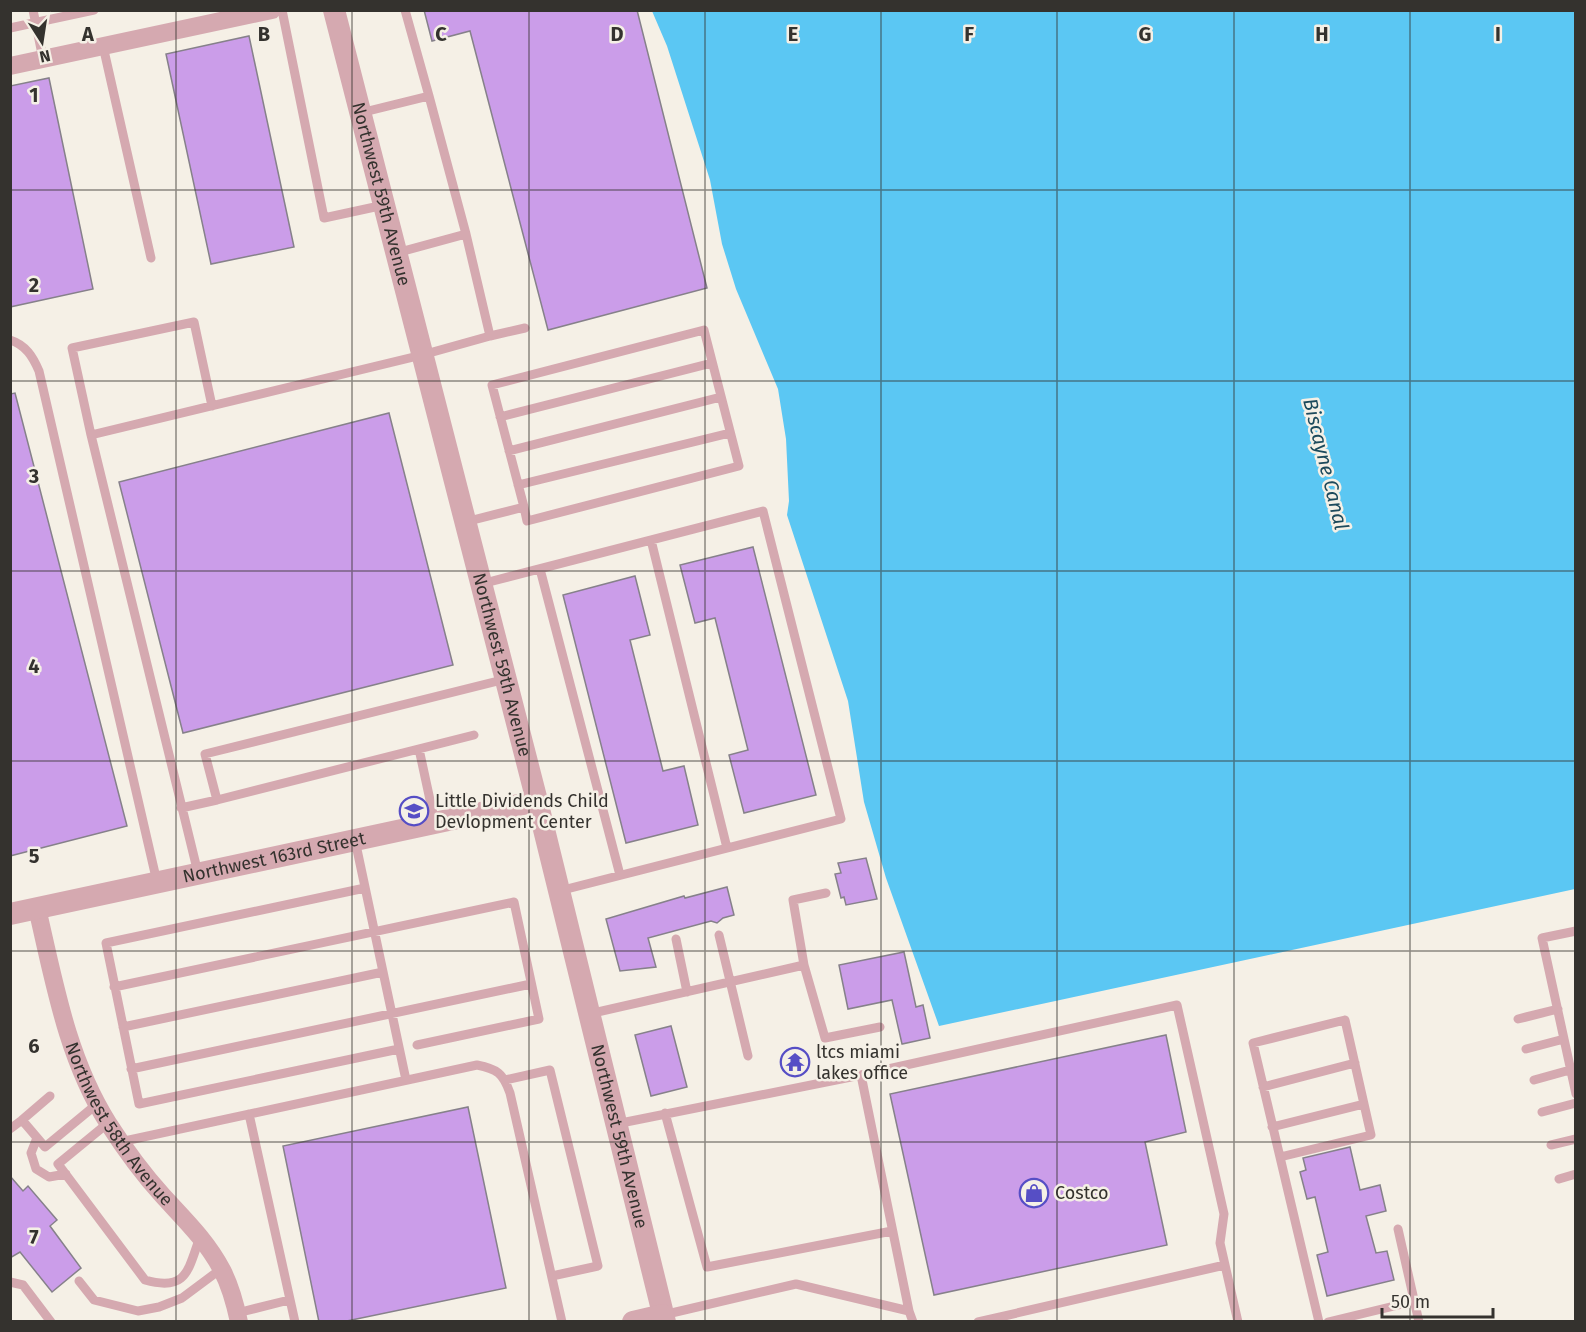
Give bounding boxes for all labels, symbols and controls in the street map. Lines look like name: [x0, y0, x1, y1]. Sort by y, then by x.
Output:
north arrow: [12, 12, 72, 72]
text: A: [81, 22, 95, 46]
text: B: [258, 22, 270, 46]
text: C: [435, 22, 447, 46]
text: D: [610, 22, 624, 46]
text: E: [788, 22, 798, 46]
text: F: [964, 22, 974, 46]
text: G: [1139, 22, 1151, 46]
text: H: [1315, 22, 1329, 46]
text: I: [1495, 22, 1501, 46]
text: N: [38, 46, 52, 67]
text: 1: [29, 83, 39, 107]
street label: Northwest 59th Avenue: [347, 100, 415, 288]
text: 2: [29, 273, 39, 297]
water label: Biscayne Canal: [1298, 396, 1354, 532]
text: 3: [28, 464, 39, 488]
street label: Northwest 59th Avenue: [468, 570, 536, 759]
text: 4: [28, 654, 40, 678]
place label: Little Dividends Child Devlopment Center: [435, 790, 609, 833]
school or university icon: Little Dividends Child Devlopment Center: [398, 795, 430, 827]
street label: Northwest 163rd Street: [181, 827, 368, 888]
text: 5: [29, 844, 40, 868]
text: 6: [28, 1034, 40, 1058]
street label: Northwest 58th Avenue: [61, 1039, 178, 1211]
place label: ltcs miami lakes office: [816, 1041, 908, 1084]
street label: Northwest 59th Avenue: [586, 1042, 653, 1231]
temple icon: ltcs miami lakes office: [779, 1046, 811, 1078]
shop icon: Costco: [1018, 1177, 1050, 1209]
place label: Costco: [1055, 1182, 1109, 1204]
text: 7: [29, 1225, 39, 1249]
scale bar: [1382, 1281, 1493, 1319]
text: 50 m: [1391, 1291, 1430, 1313]

